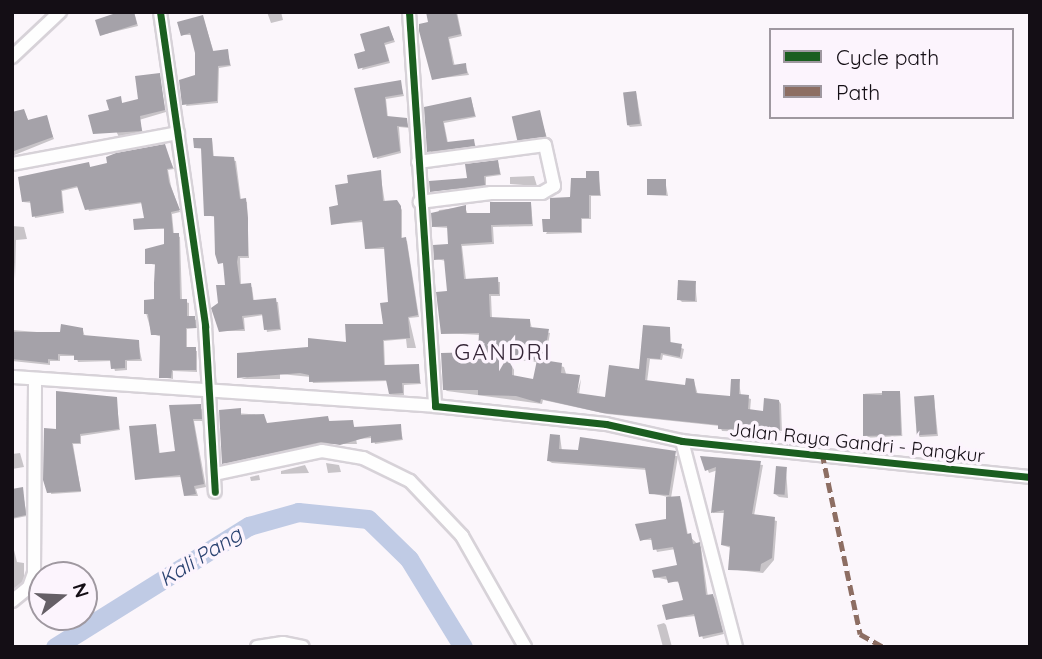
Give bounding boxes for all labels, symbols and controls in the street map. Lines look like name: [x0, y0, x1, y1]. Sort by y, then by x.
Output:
legend: [769, 28, 1014, 119]
text: Cycle path: [836, 44, 939, 70]
text: Path: [836, 79, 880, 105]
district label: GANDRI: [455, 338, 551, 366]
street label: Jalan Raya Gandri - Pangkur: [728, 418, 986, 468]
water label: Kali Pang: [154, 521, 246, 591]
north arrow: [28, 561, 98, 631]
text: N: [67, 580, 95, 600]

